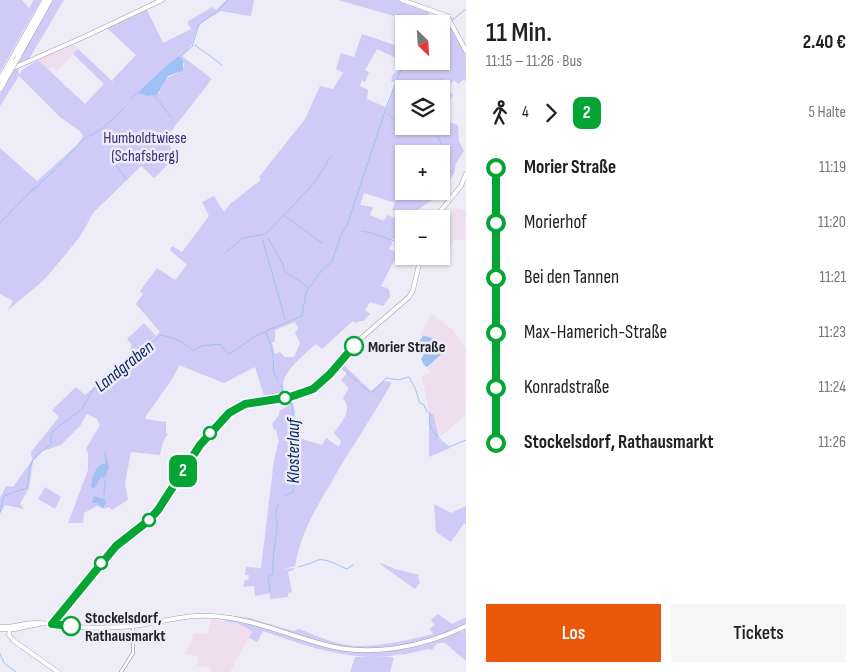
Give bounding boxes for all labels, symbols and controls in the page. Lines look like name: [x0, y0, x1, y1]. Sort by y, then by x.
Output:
north arrow: [395, 15, 450, 70]
map controls: [395, 15, 450, 265]
text: 11 Min.: [486, 16, 552, 49]
text: 2.40 €: [803, 31, 846, 54]
text: 11:15 – 11:26 · Bus: [486, 52, 582, 71]
button: layers: [395, 80, 450, 135]
icon: walk: [486, 99, 514, 127]
icon: forward: [537, 99, 565, 127]
text: 2: [583, 102, 591, 123]
text: 4: [522, 103, 529, 122]
text: 5 Halte: [809, 103, 846, 122]
park label: Humboldtwiese (Schafsberg): [103, 129, 187, 166]
button: +: [395, 145, 450, 200]
text: Morier Straße: [524, 156, 616, 179]
text: 11:19: [819, 158, 846, 177]
button: −: [395, 210, 450, 265]
text: Morierhof: [524, 211, 587, 234]
text: 11:20: [818, 213, 846, 232]
text: Bei den Tannen: [524, 266, 619, 289]
text: 11:21: [820, 268, 846, 287]
text: Max-Hamerich-Straße: [524, 321, 667, 344]
text: 11:23: [818, 323, 846, 342]
water label: Landgraben: [91, 336, 158, 396]
marker: Morier Straße: [344, 336, 364, 356]
place label: Morier Straße: [368, 338, 446, 357]
text: Konradstraße: [524, 376, 609, 399]
text: 11:24: [819, 378, 846, 397]
unlabelled marker: [278, 391, 292, 405]
water label: Klosterlauf: [283, 416, 304, 484]
unlabelled marker: [203, 426, 217, 440]
text: Stockelsdorf, Rathausmarkt: [524, 431, 714, 454]
text: 11:26: [818, 433, 846, 452]
line badge: 2: [167, 455, 199, 487]
text: 2: [179, 460, 187, 481]
unlabelled marker: [142, 513, 156, 527]
unlabelled marker: [94, 556, 108, 570]
button: Los: [486, 604, 661, 662]
button: Tickets: [671, 604, 846, 662]
place label: Stockelsdorf, Rathausmarkt: [85, 609, 165, 646]
marker: Stockelsdorf, Rathausmarkt: [61, 616, 81, 636]

